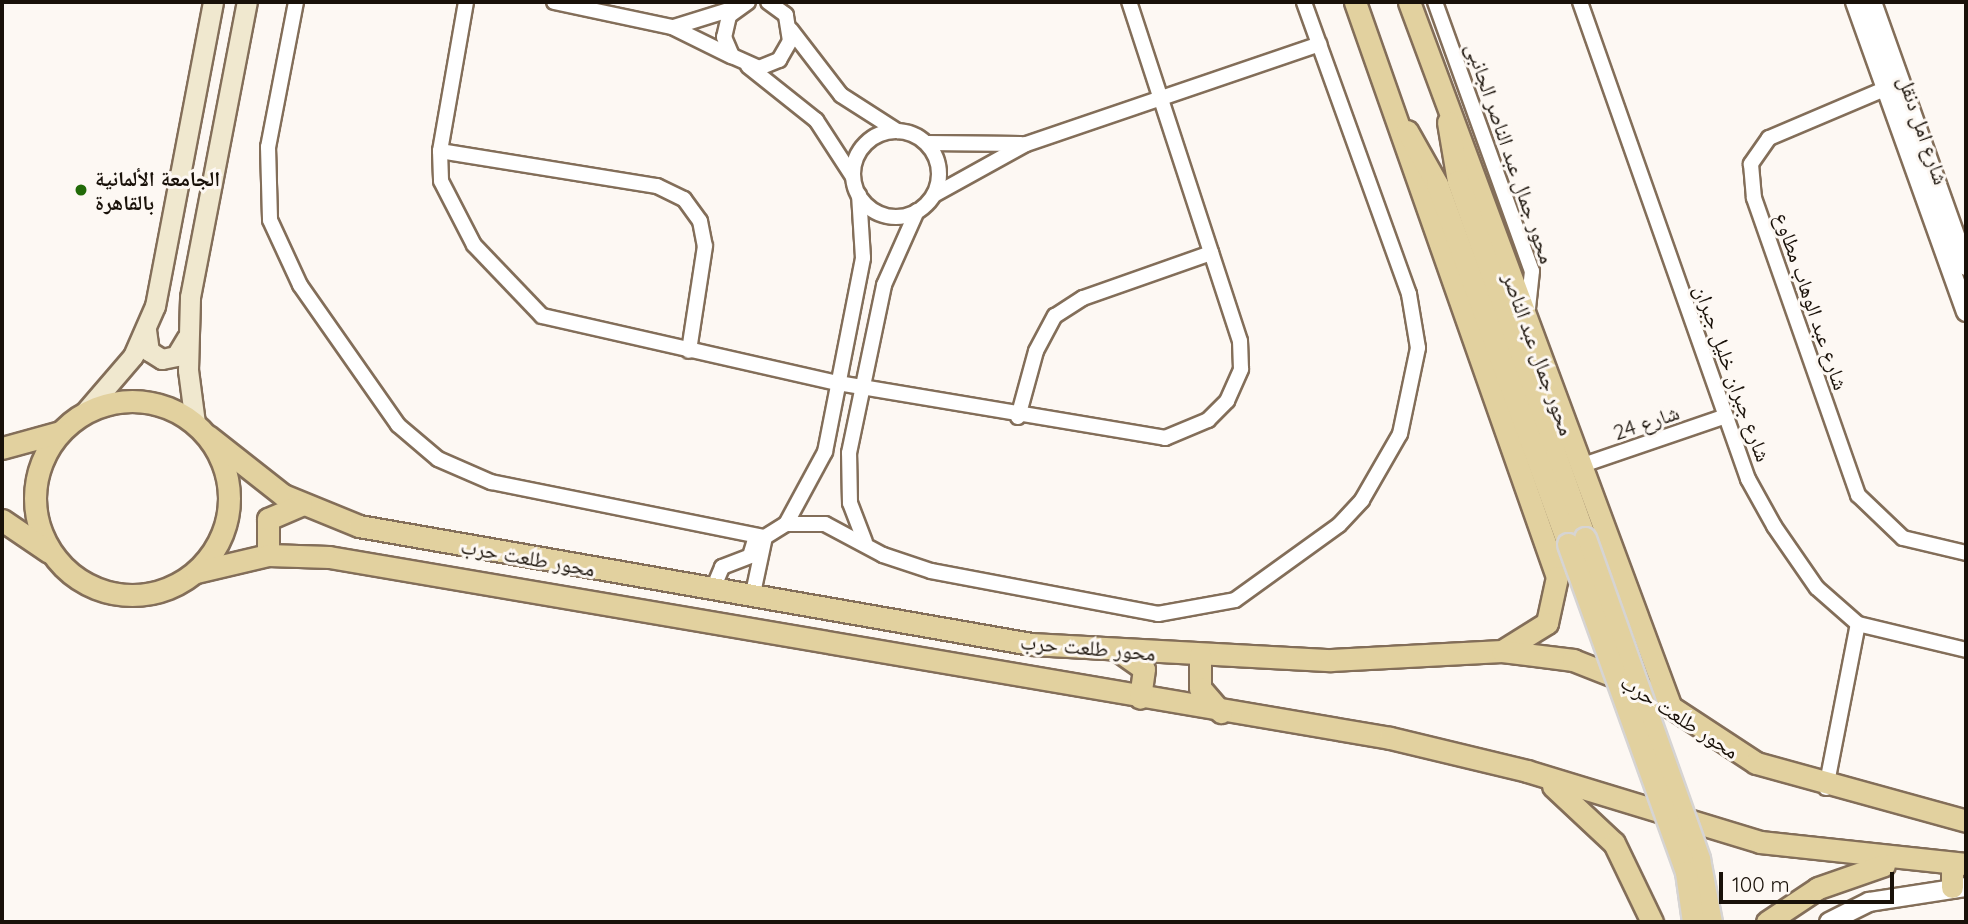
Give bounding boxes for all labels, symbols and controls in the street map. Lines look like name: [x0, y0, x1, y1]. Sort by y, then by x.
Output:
street label: محور جمال عبد الناصر الجانبى: [1461, 39, 1561, 267]
street label: شارع امل دنقل: [1894, 72, 1954, 188]
place label: الجامعة الألمانية بالقاهرة: [95, 165, 220, 215]
marker: الجامعة الألمانية بالقاهرة: [73, 182, 89, 198]
street label: شارع عبد الوهاب مطاوع: [1770, 209, 1854, 393]
street label: محور جمال عبد الناصر: [1498, 269, 1580, 439]
street label: شارع جبران خليل جبران: [1689, 281, 1777, 465]
street label: شارع 24: [1610, 399, 1682, 445]
street label: محور طلعت حرب: [459, 533, 597, 581]
street label: محور طلعت حرب: [1019, 629, 1157, 665]
street label: محور طلعت حرب: [1616, 668, 1744, 764]
scale bar: [1723, 858, 1898, 902]
text: 100 m: [1732, 871, 1790, 897]

